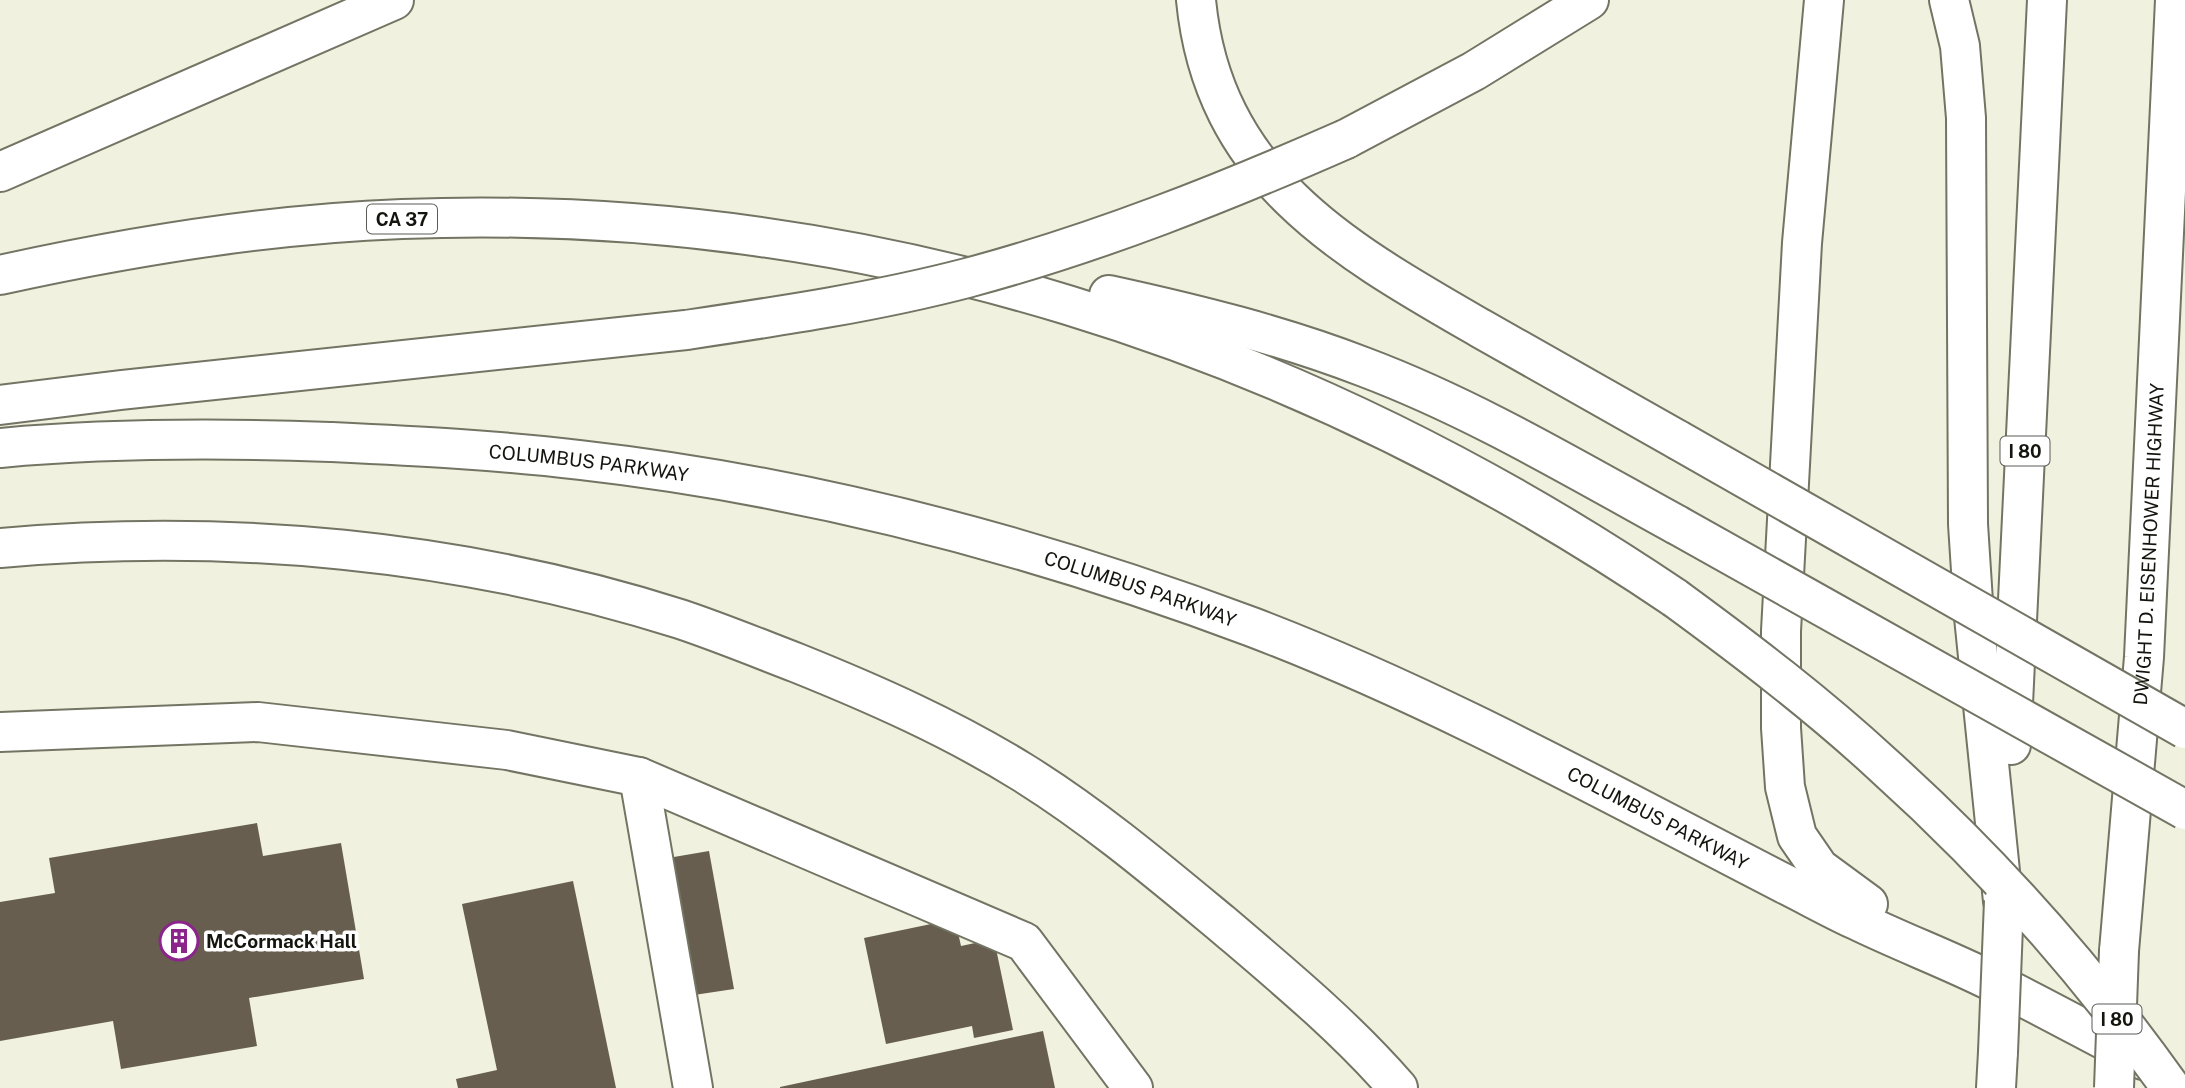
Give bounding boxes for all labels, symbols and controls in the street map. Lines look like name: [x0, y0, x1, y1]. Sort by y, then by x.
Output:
road number: CA 37: [367, 204, 437, 233]
street label: DWIGHT D. EISENHOWER HIGHWAY: [2129, 382, 2168, 706]
road number: I 80: [2000, 436, 2050, 466]
street label: COLUMBUS PARKWAY: [488, 440, 691, 486]
street label: COLUMBUS PARKWAY: [1042, 547, 1240, 631]
street label: COLUMBUS PARKWAY: [1564, 762, 1753, 874]
building icon: McCormack Hall: [158, 920, 200, 962]
place label: McCormack Hall: [206, 930, 357, 952]
road number: I 80: [2092, 1004, 2142, 1034]

